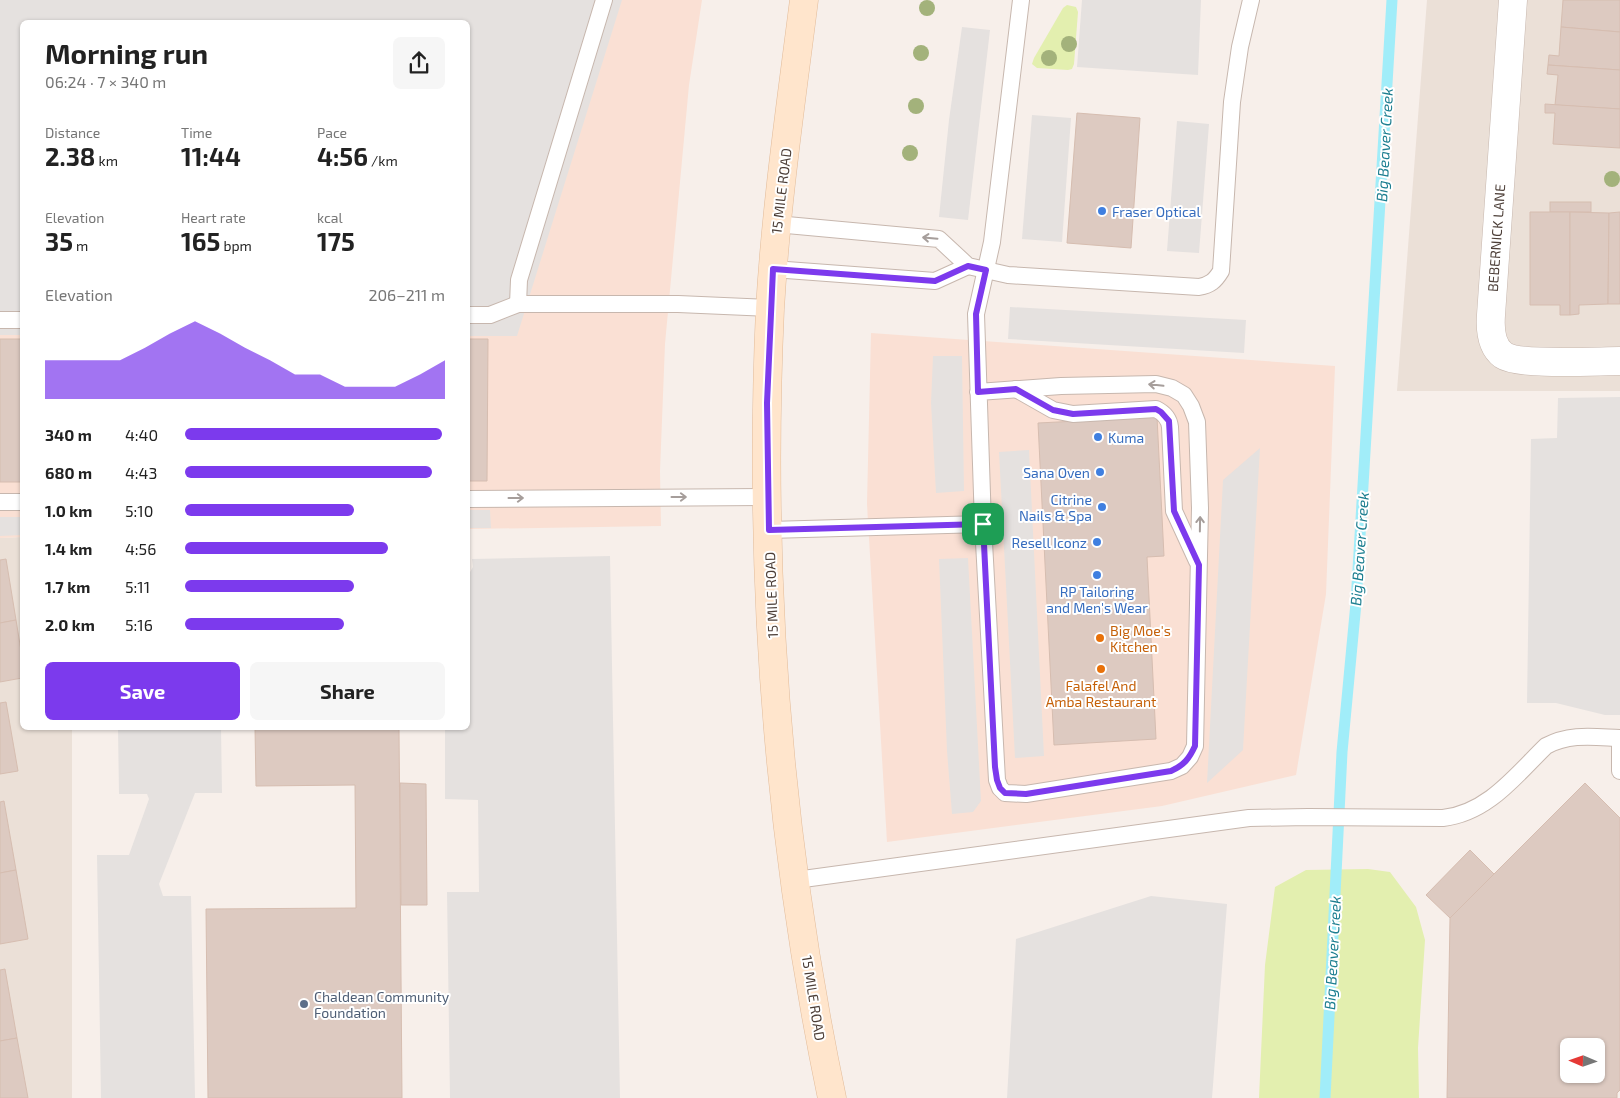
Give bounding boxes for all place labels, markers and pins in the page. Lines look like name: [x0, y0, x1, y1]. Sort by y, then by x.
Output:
place label: Fraser Optical: [1112, 203, 1201, 220]
marker: Fraser Optical: [1096, 205, 1108, 217]
place label: Kuma: [1108, 429, 1144, 446]
marker: Kuma: [1092, 431, 1104, 443]
place label: Sana Oven: [1023, 464, 1090, 481]
marker: Sana Oven: [1094, 466, 1106, 478]
place label: Citrine Nails & Spa: [1019, 491, 1092, 524]
marker: Citrine Nails & Spa: [1096, 501, 1108, 513]
pin: [962, 503, 1004, 545]
place label: Resell Iconz: [1012, 534, 1087, 551]
marker: Resell Iconz: [1091, 536, 1103, 548]
marker: RP Tailoring and Men's Wear: [1091, 569, 1103, 581]
place label: RP Tailoring and Men's Wear: [1046, 583, 1148, 616]
place label: Big Moe's Kitchen: [1110, 622, 1171, 655]
marker: Big Moe's Kitchen: [1094, 632, 1106, 644]
marker: Falafel And Amba Restaurant: [1095, 663, 1107, 675]
place label: Falafel And Amba Restaurant: [1046, 677, 1156, 710]
place label: Chaldean Community Foundation: [314, 988, 450, 1021]
marker: Chaldean Community Foundation: [298, 998, 310, 1010]

